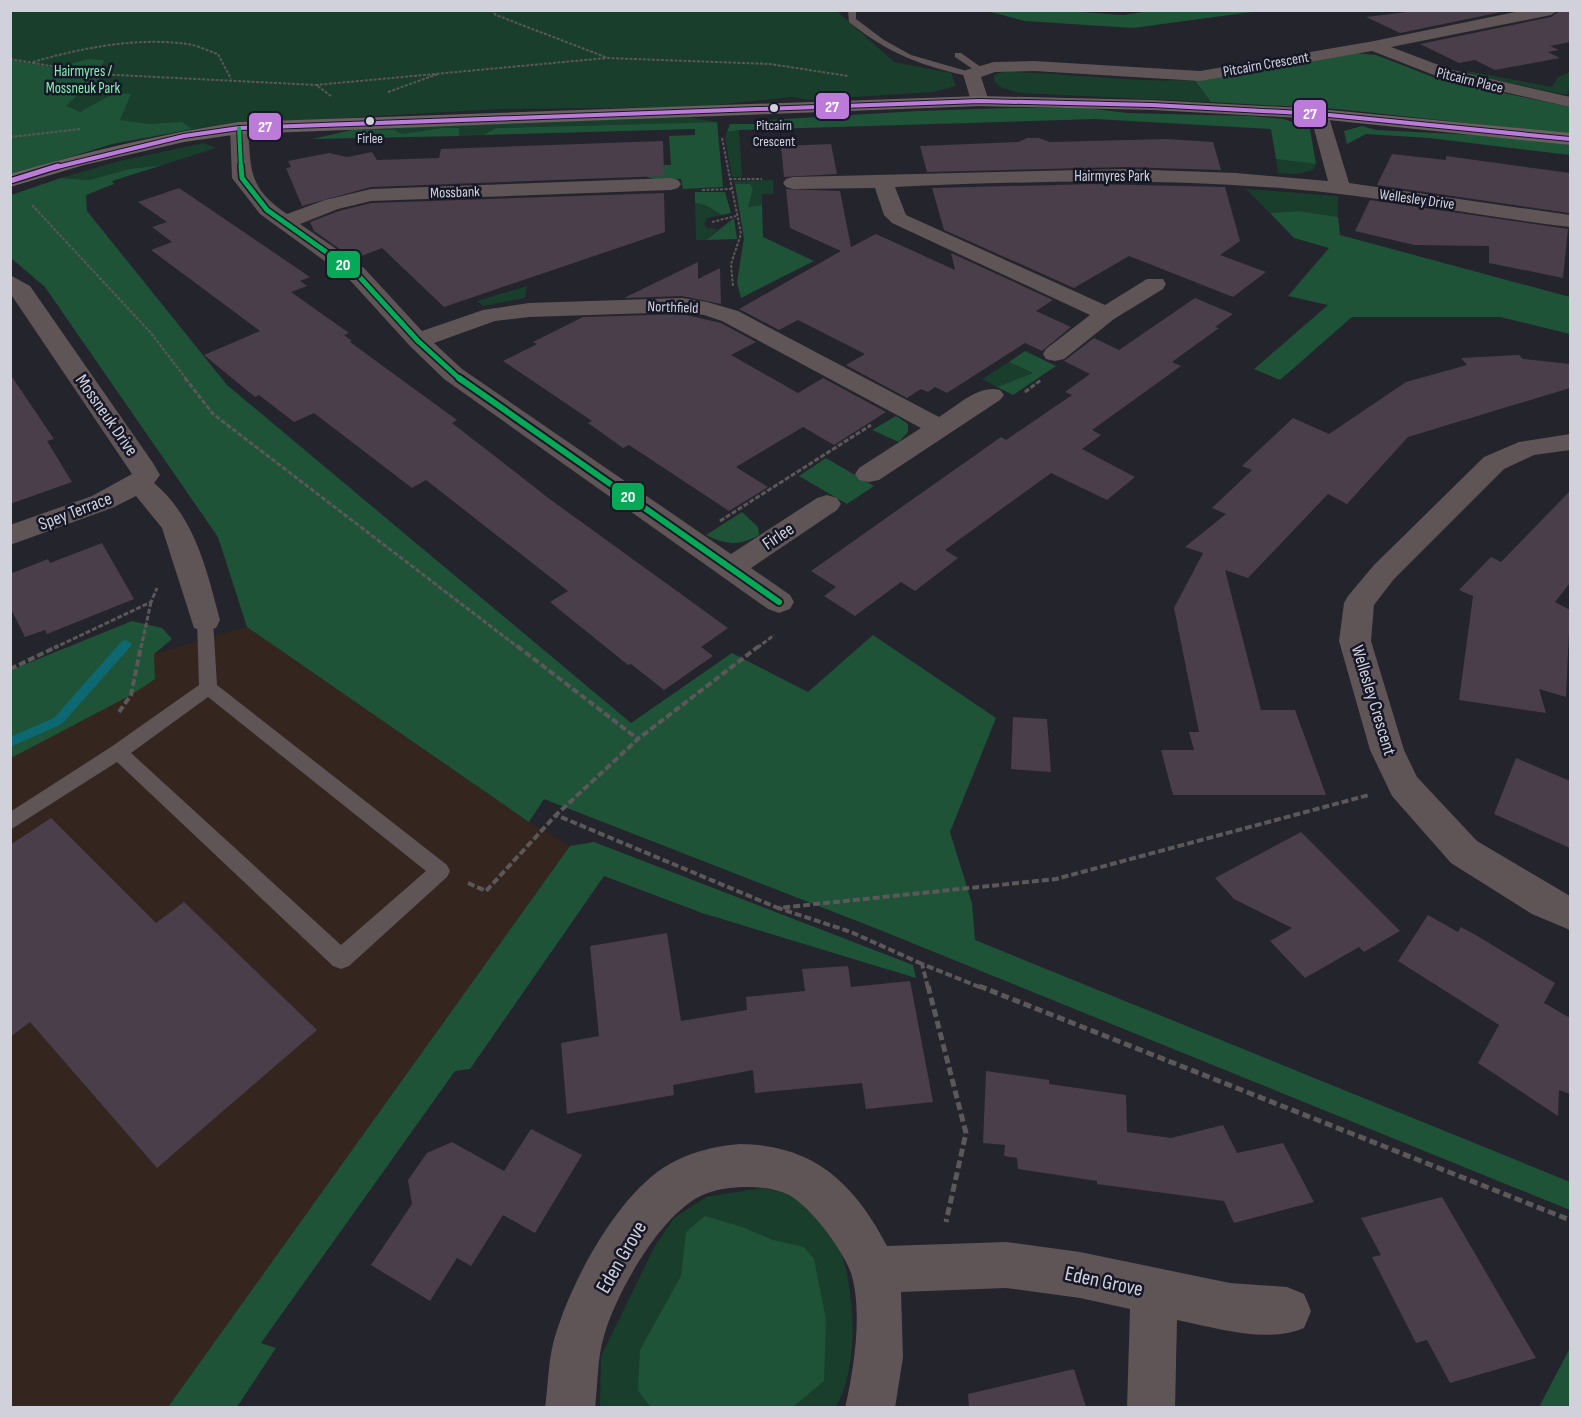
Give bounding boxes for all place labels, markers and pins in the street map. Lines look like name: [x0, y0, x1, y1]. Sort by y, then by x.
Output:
marker: Pitcairn Crescent: [768, 102, 780, 114]
marker: Firlee: [364, 115, 376, 127]
place label: Pitcairn Crescent: [753, 117, 795, 150]
place label: Firlee: [357, 130, 383, 147]

